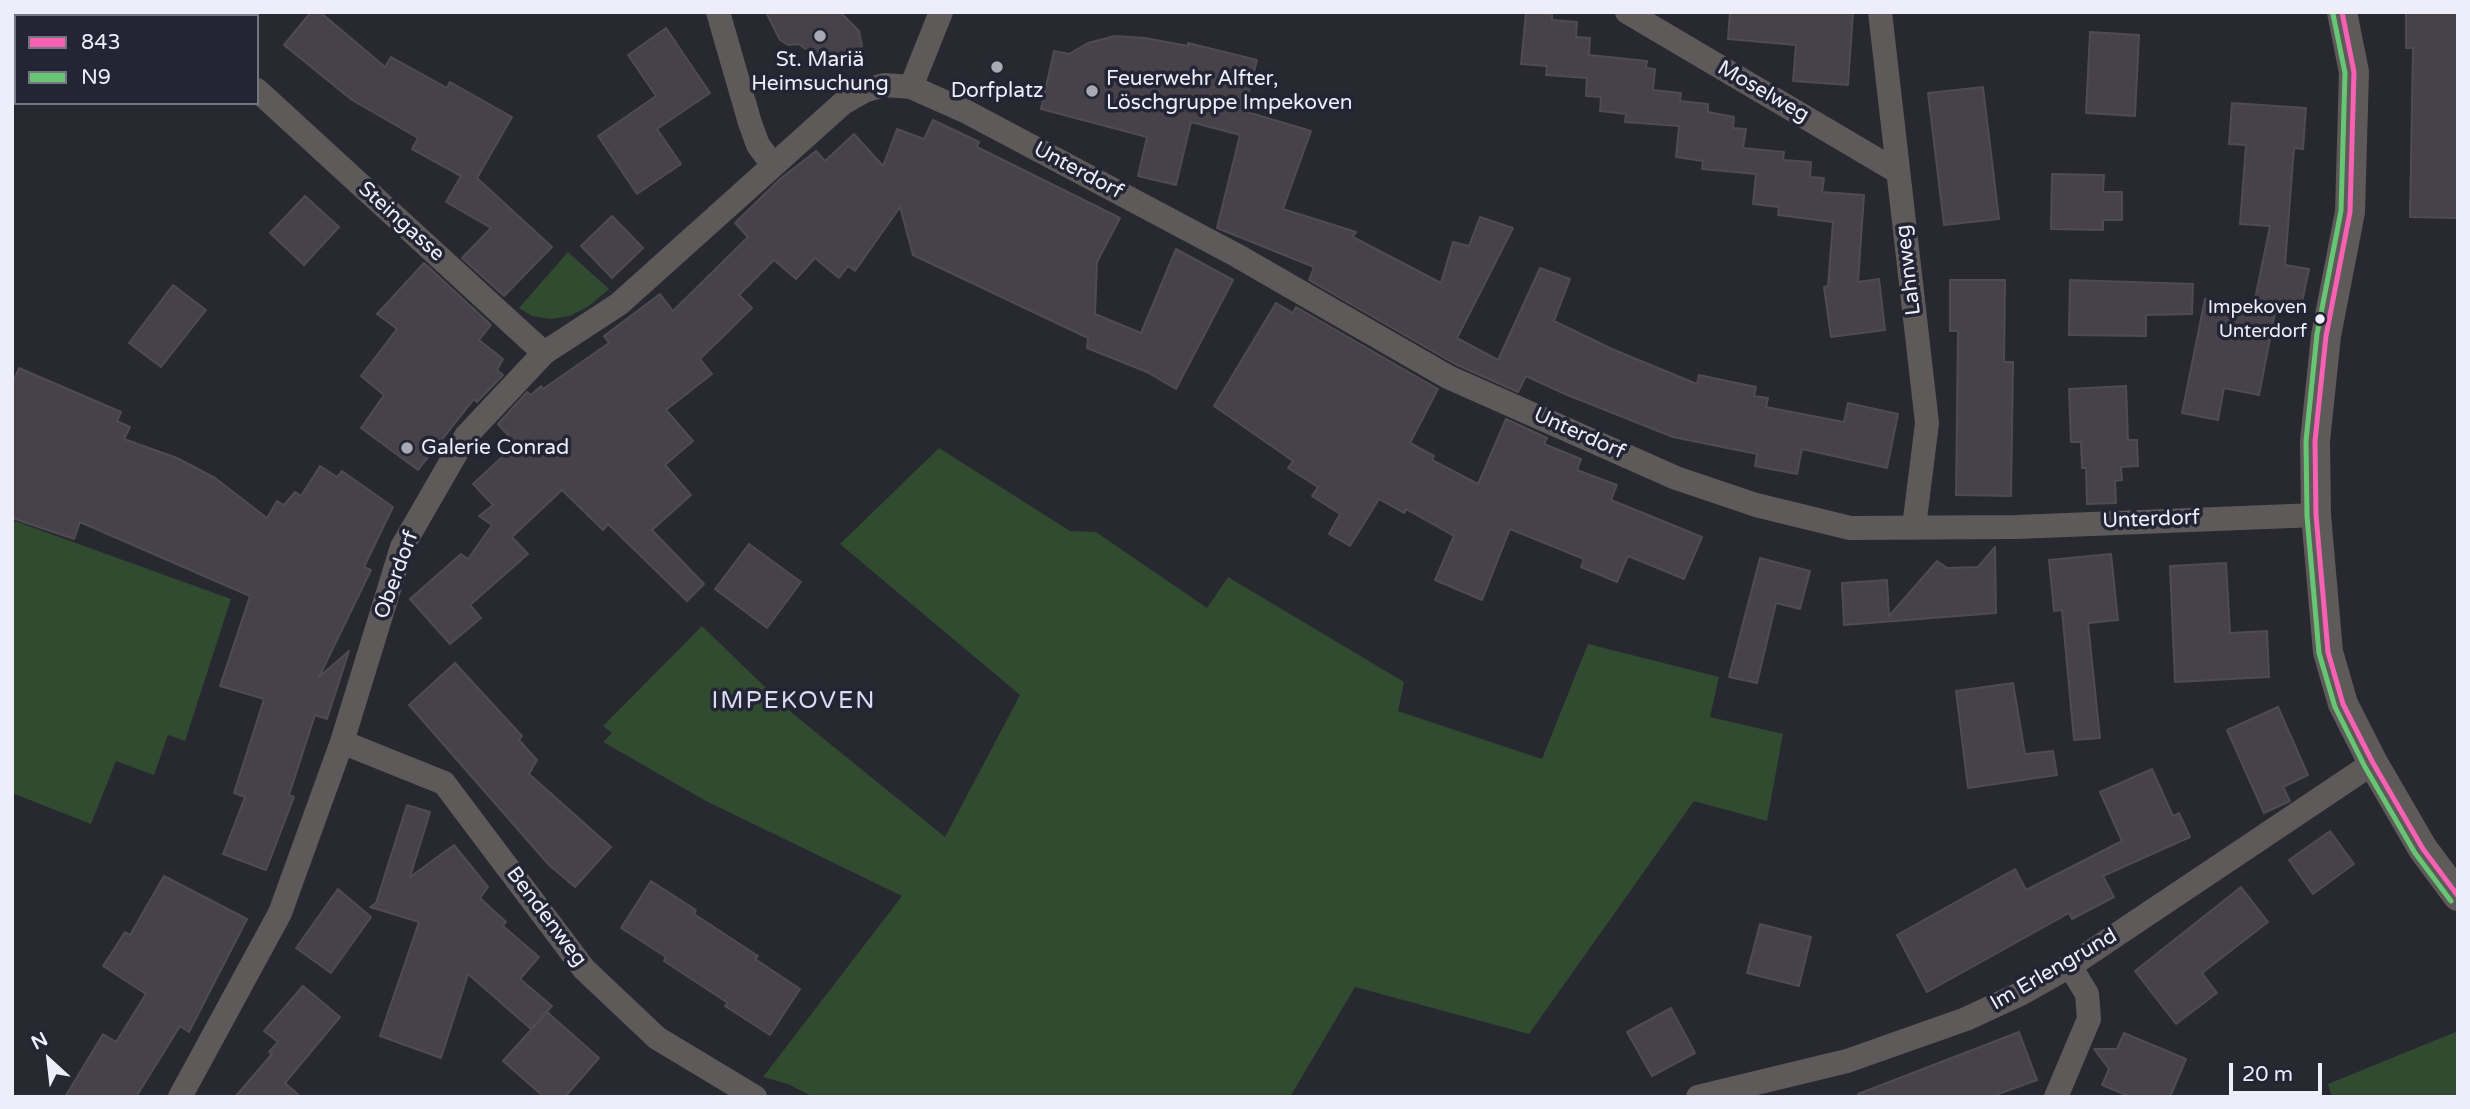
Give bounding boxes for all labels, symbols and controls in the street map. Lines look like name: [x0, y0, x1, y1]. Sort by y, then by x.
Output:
legend: [14, 14, 259, 105]
marker: St. Mariä Heimsuchung: [812, 28, 828, 44]
text: 843: [81, 30, 121, 55]
place label: St. Mariä Heimsuchung: [751, 47, 889, 97]
street label: Moselweg: [1713, 56, 1813, 128]
marker: Dorfplatz: [989, 59, 1005, 75]
text: N9: [81, 65, 111, 90]
place label: Feuerwehr Alfter, Löschgruppe Impekoven: [1106, 66, 1353, 116]
place label: Dorfplatz: [951, 78, 1043, 104]
marker: Feuerwehr Alfter, Löschgruppe Impekoven: [1084, 83, 1100, 99]
street label: Unterdorf: [1029, 137, 1127, 205]
street label: Steingasse: [353, 177, 449, 267]
street label: Lahnweg: [1891, 223, 1927, 317]
place label: Impekoven Unterdorf: [2208, 297, 2307, 341]
marker: Impekoven Unterdorf: [2313, 312, 2327, 326]
street label: Unterdorf: [1529, 403, 1629, 465]
place label: Galerie Conrad: [421, 435, 569, 461]
marker: Galerie Conrad: [399, 440, 415, 456]
street label: Unterdorf: [2102, 506, 2200, 534]
street label: Oberdorf: [369, 528, 425, 622]
district label: IMPEKOVEN: [713, 688, 875, 716]
street label: Bendenweg: [500, 862, 592, 972]
street label: Im Erlengrund: [1986, 924, 2122, 1016]
north arrow: [14, 1025, 84, 1095]
text: N: [28, 1028, 51, 1055]
scale bar: [2232, 1050, 2325, 1094]
text: 20 m: [2242, 1062, 2293, 1087]

